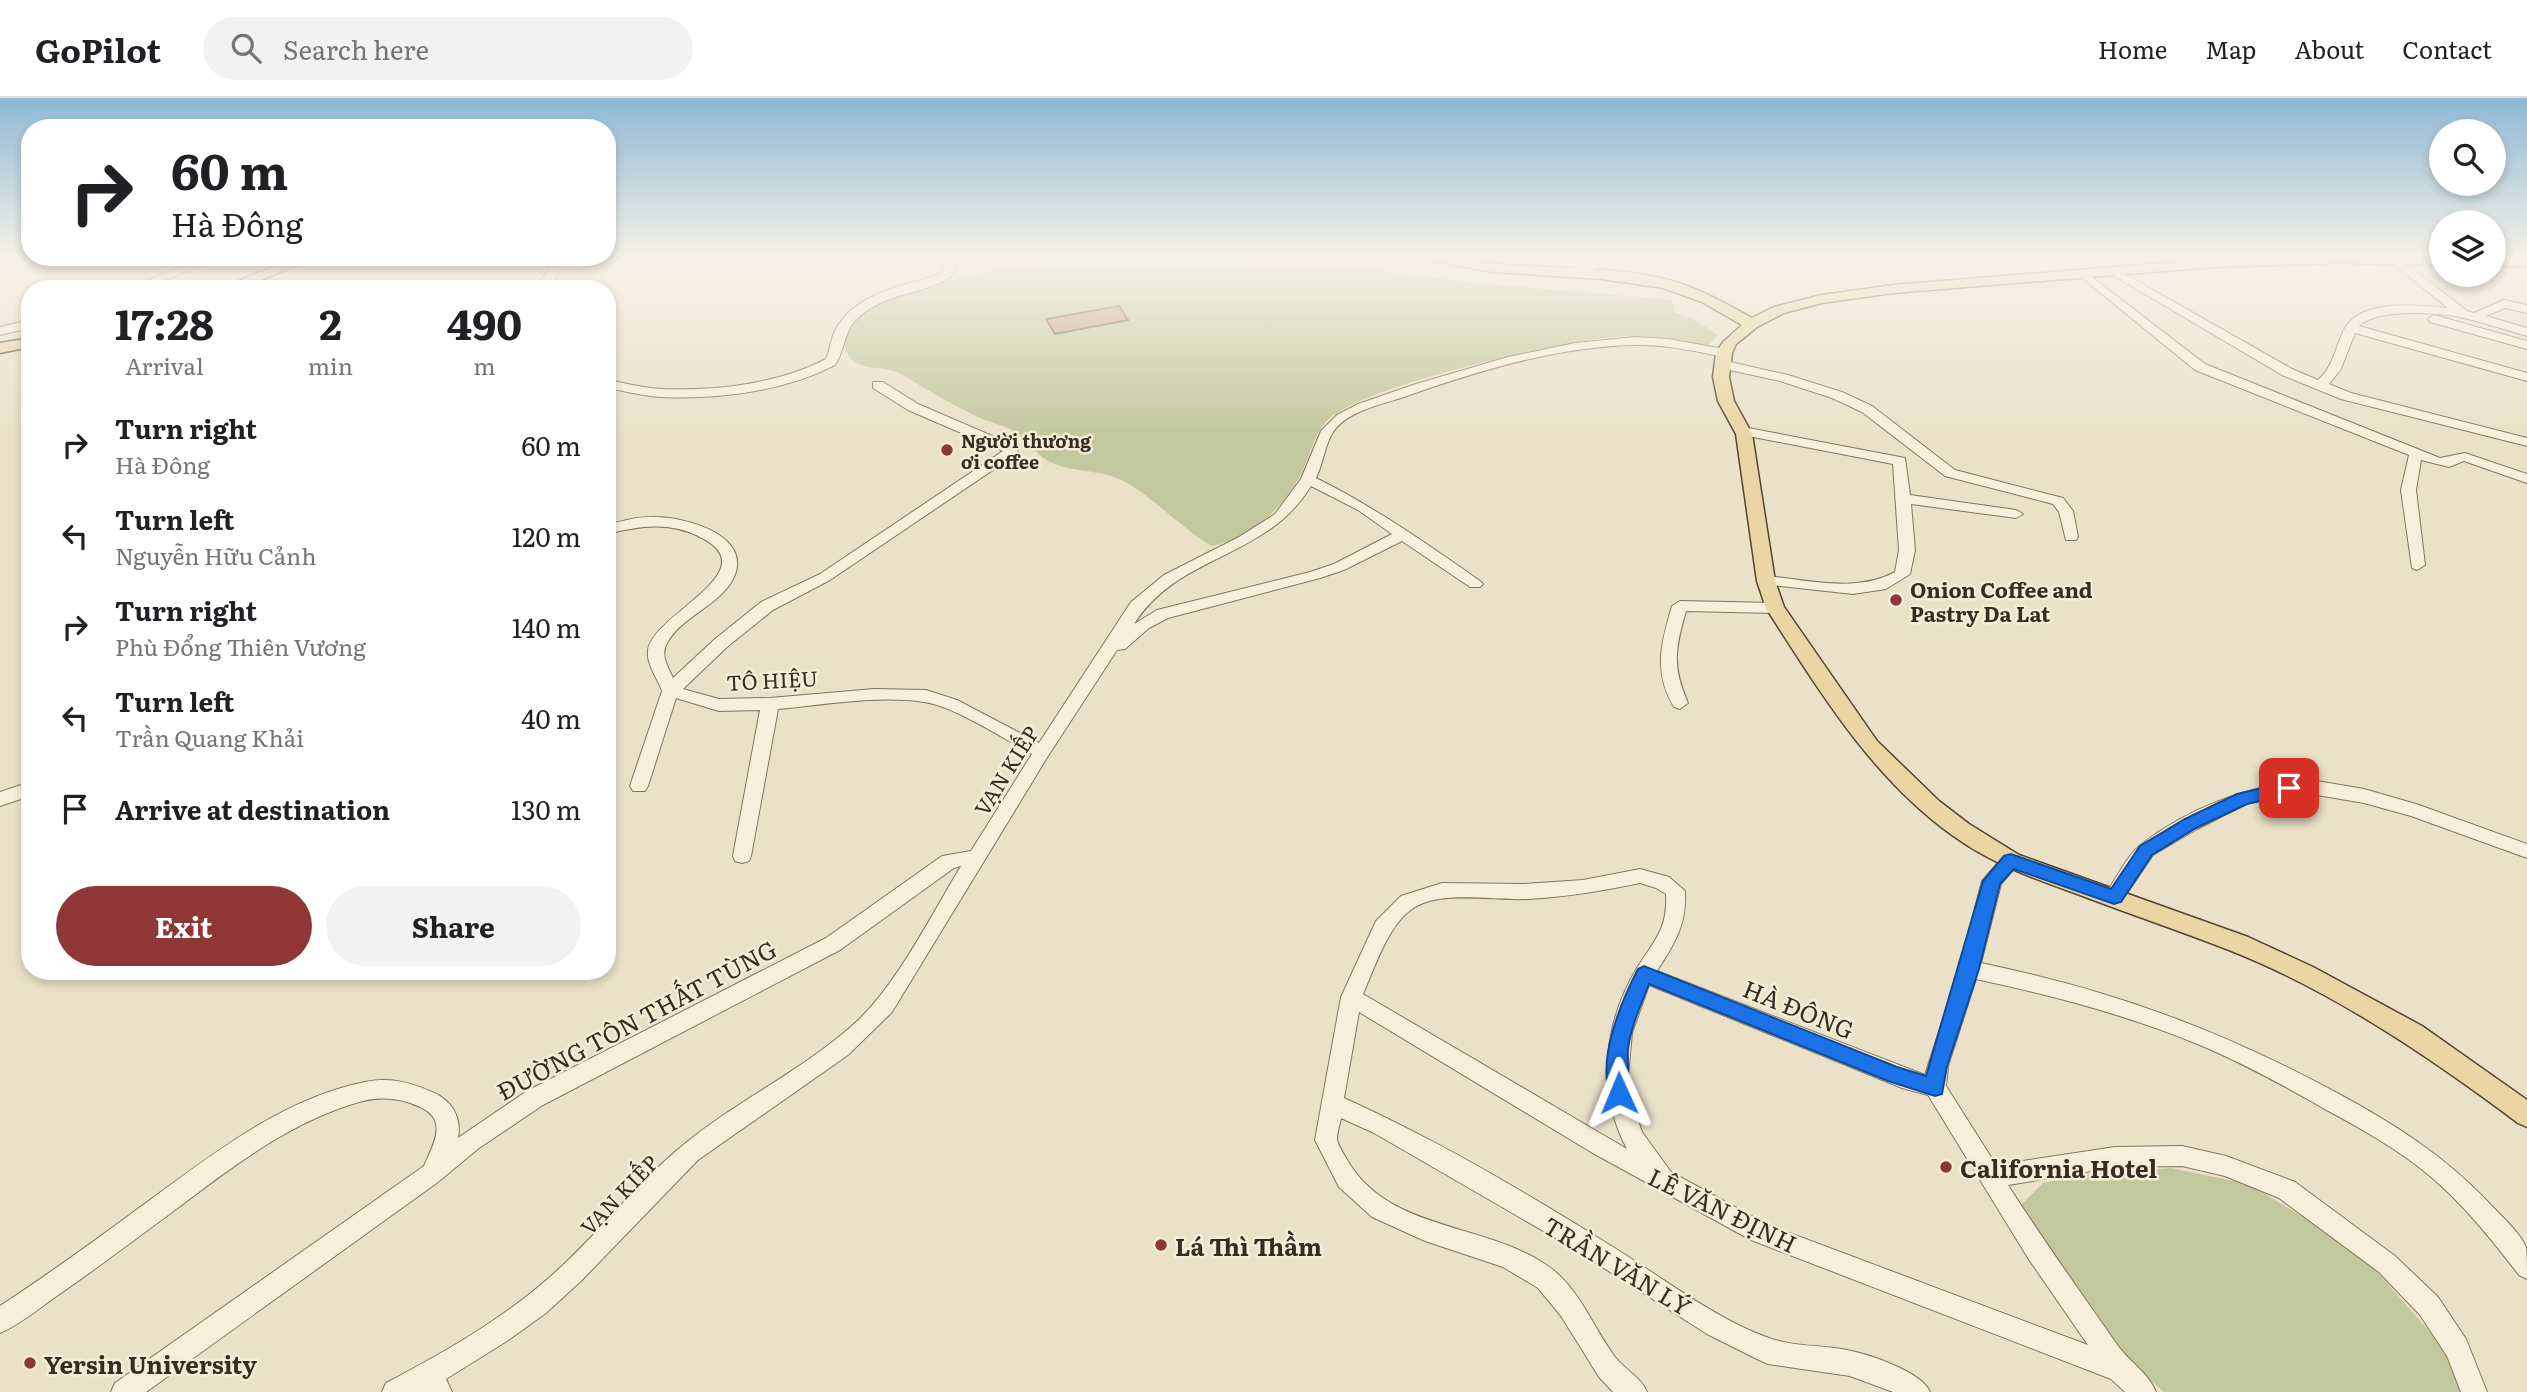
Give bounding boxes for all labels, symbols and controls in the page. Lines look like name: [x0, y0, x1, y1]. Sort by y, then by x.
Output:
search box: [203, 17, 693, 80]
text: GoPilot: [35, 24, 161, 73]
icon: search: [227, 29, 265, 67]
text: Search here: [283, 29, 429, 68]
text: Home: [2098, 31, 2167, 66]
text: Map: [2205, 31, 2256, 66]
text: About: [2294, 31, 2364, 66]
text: Contact: [2402, 31, 2492, 66]
map controls: [2429, 119, 2506, 287]
button: search: [2429, 119, 2506, 196]
text: 60 m: [171, 132, 288, 205]
icon: right: [56, 147, 147, 238]
text: Hà Đông: [171, 199, 303, 247]
button: layers: [2429, 210, 2506, 287]
text: 17:28: [115, 291, 214, 353]
text: 2: [319, 291, 342, 353]
text: 490: [447, 291, 522, 353]
text: Arrival: [125, 348, 204, 382]
text: min: [308, 348, 353, 382]
text: m: [473, 348, 496, 382]
text: Turn right: [115, 408, 257, 447]
text: 60 m: [522, 425, 581, 464]
icon: right: [56, 426, 94, 464]
place label: Người thương ơi coffee: [961, 427, 1092, 475]
marker: Người thương ơi coffee: [939, 442, 955, 458]
text: Hà Đông: [115, 447, 210, 481]
text: Turn left: [115, 499, 234, 538]
text: 120 m: [512, 516, 581, 555]
icon: left: [56, 517, 94, 555]
text: Nguyễn Hữu Cảnh: [115, 538, 316, 572]
place label: Onion Coffee and Pastry Da Lat: [1910, 573, 2093, 628]
text: Turn right: [115, 590, 257, 629]
marker: Onion Coffee and Pastry Da Lat: [1888, 592, 1904, 608]
text: 140 m: [512, 607, 581, 646]
icon: right: [56, 608, 94, 646]
text: Phù Đổng Thiên Vương: [115, 629, 366, 663]
street label: TÔ HIỆU: [725, 661, 819, 697]
text: Turn left: [115, 681, 234, 720]
text: 40 m: [521, 698, 581, 737]
icon: left: [56, 699, 94, 737]
street label: VẠN KIẾP: [965, 719, 1045, 821]
text: Trần Quang Khải: [115, 720, 304, 754]
pin: [2259, 758, 2319, 818]
icon: arrive: [2270, 769, 2308, 807]
text: Arrive at destination: [115, 789, 390, 828]
text: 130 m: [511, 789, 581, 828]
icon: arrive: [56, 790, 94, 828]
button: Exit: [56, 886, 312, 966]
button: Share: [326, 886, 581, 966]
street label: ĐƯỜNG TÔN THẤT TÙNG: [490, 930, 782, 1108]
street label: HÀ ĐÔNG: [1738, 970, 1860, 1046]
position arrow: [1582, 1056, 1656, 1130]
street label: VẠN KIẾP: [572, 1147, 664, 1241]
place label: California Hotel: [1960, 1150, 2157, 1185]
street label: LÊ VĂN ĐỊNH: [1643, 1158, 1803, 1260]
marker: California Hotel: [1938, 1159, 1954, 1175]
street label: TRẦN VĂN LÝ: [1537, 1207, 1699, 1323]
place label: Lá Thì Thầm: [1175, 1228, 1322, 1263]
marker: Lá Thì Thầm: [1153, 1237, 1169, 1253]
place label: Yersin University: [44, 1346, 257, 1381]
marker: Yersin University: [22, 1355, 38, 1371]

